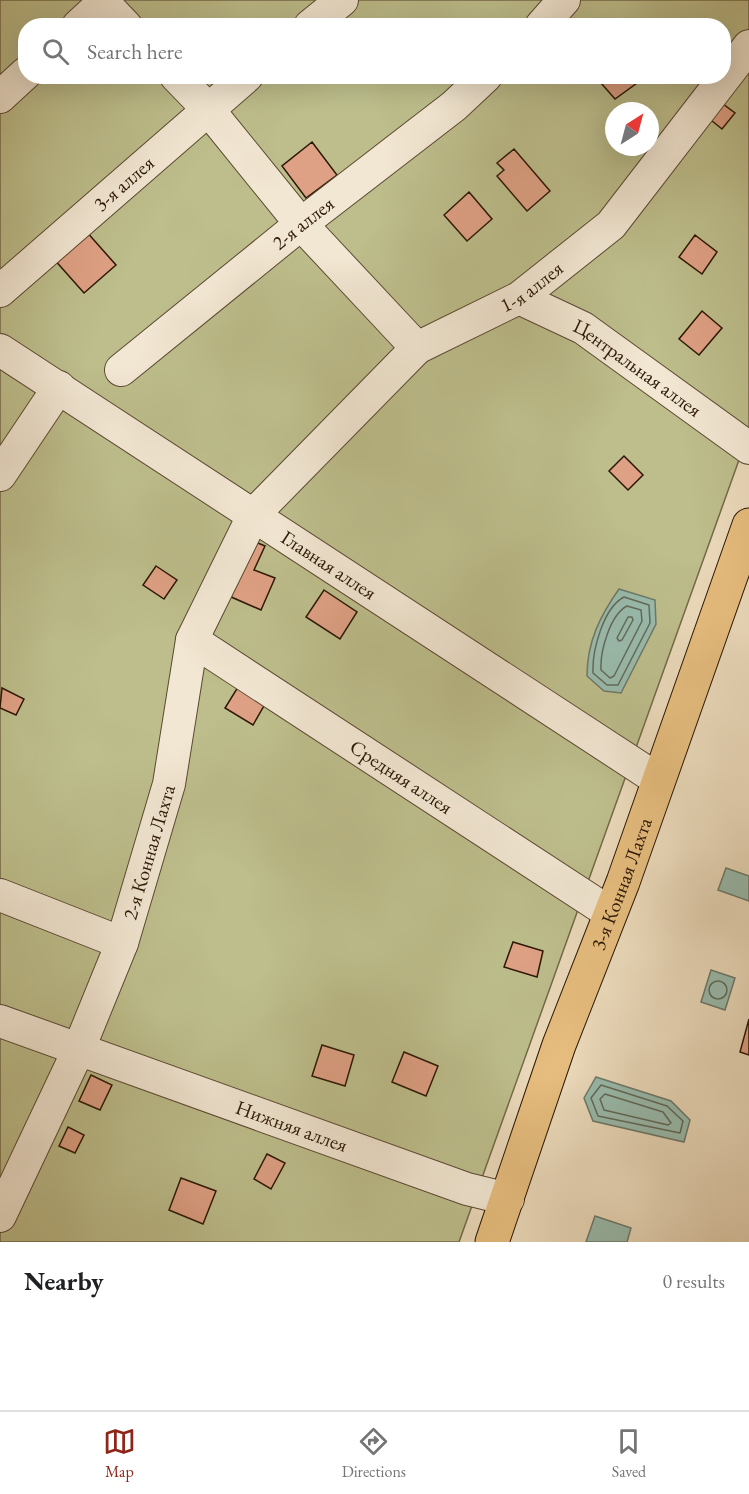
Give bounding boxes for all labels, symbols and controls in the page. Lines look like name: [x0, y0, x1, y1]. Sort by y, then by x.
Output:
search box: [18, 18, 731, 84]
icon: search: [39, 35, 72, 68]
text: Search here: [87, 37, 182, 66]
north arrow: [605, 102, 659, 156]
street label: 3-я аллея: [88, 150, 159, 217]
street label: 2-я аллея: [267, 190, 339, 255]
street label: 1-я аллея: [496, 255, 568, 318]
street label: Центральная аллея: [569, 312, 707, 423]
street label: Главная аллея: [276, 524, 382, 606]
street label: Средняя аллея: [345, 734, 458, 820]
street label: 2-я Конная Лахта: [117, 781, 181, 923]
street label: 3-я Конная Лахта: [585, 814, 658, 954]
street label: Нижняя аллея: [232, 1094, 351, 1158]
text: Nearby: [24, 1264, 104, 1298]
text: 0 results: [662, 1268, 725, 1294]
tab: Map: [103, 1425, 136, 1482]
tab: Directions: [342, 1425, 406, 1482]
tab: Saved: [612, 1425, 646, 1482]

